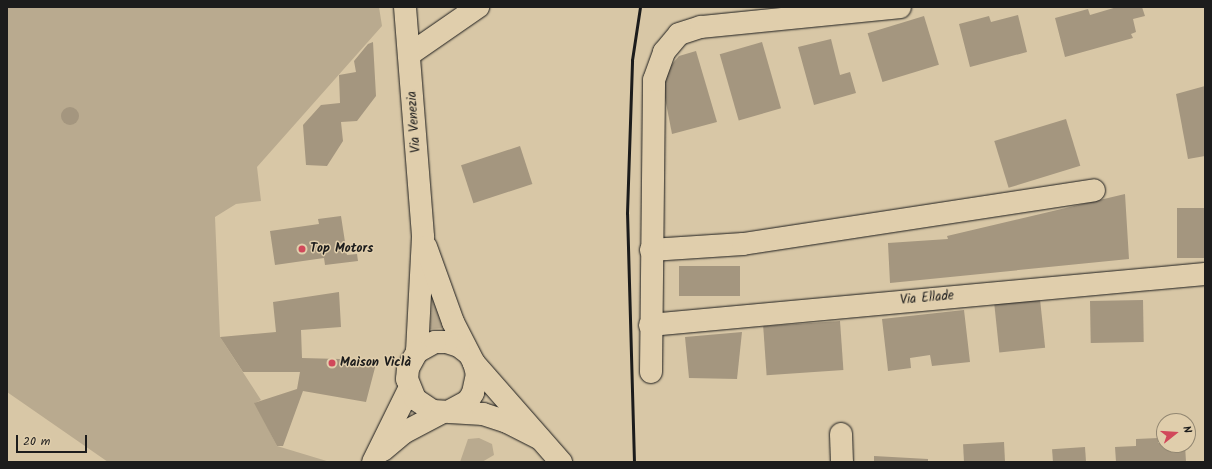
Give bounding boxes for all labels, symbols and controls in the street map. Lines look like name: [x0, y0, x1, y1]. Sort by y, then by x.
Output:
street label: Via Venezia: [405, 91, 425, 153]
place label: Top Motors: [310, 241, 373, 257]
marker: Top Motors: [297, 244, 307, 254]
street label: Via Ellade: [900, 289, 954, 309]
place label: Maison Viclà: [340, 355, 411, 371]
marker: Maison Viclà: [327, 358, 337, 368]
north arrow: [1156, 413, 1196, 453]
text: N: [1177, 424, 1196, 436]
scale bar: [18, 427, 89, 453]
text: 20 m: [23, 432, 50, 451]

